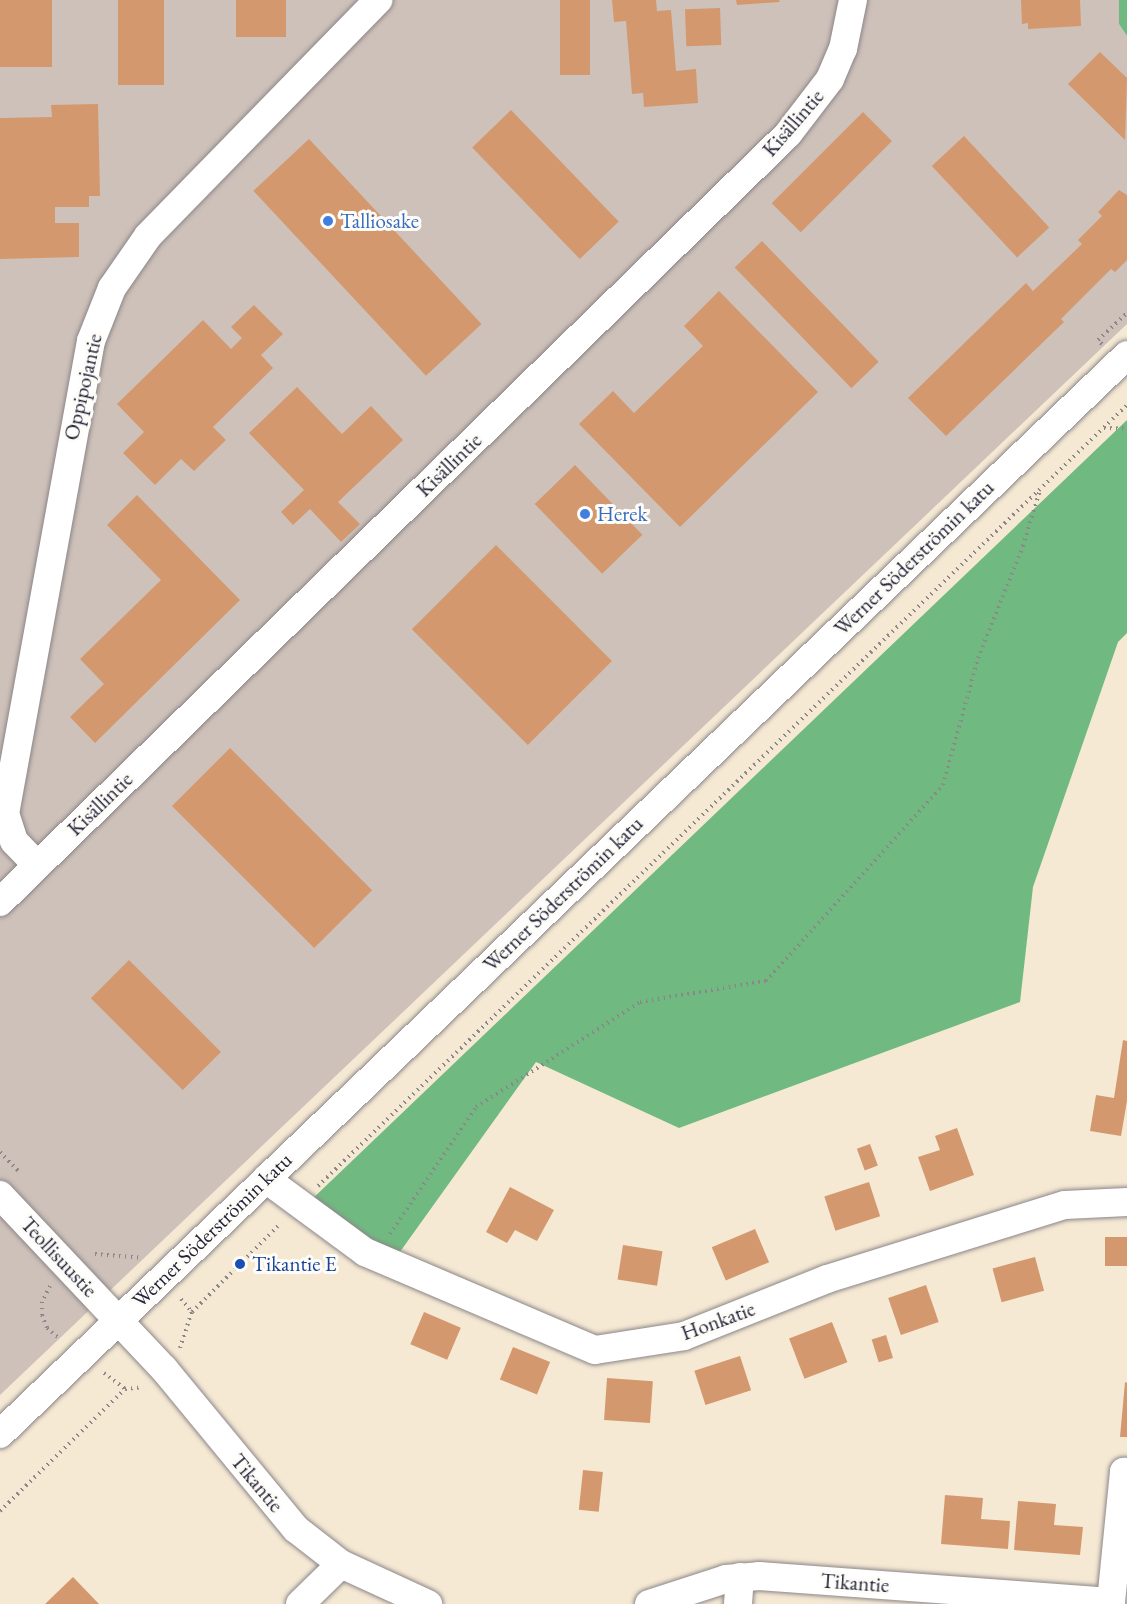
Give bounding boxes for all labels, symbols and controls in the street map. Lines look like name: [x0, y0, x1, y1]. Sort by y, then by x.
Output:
street label: Kisällintie: [757, 84, 829, 162]
place label: Talliosake: [340, 208, 419, 234]
marker: Talliosake: [321, 214, 335, 228]
street label: Oppipojantie: [59, 331, 107, 443]
street label: Kisällintie: [411, 428, 487, 502]
street label: Werner Söderströmin katu: [829, 475, 999, 641]
place label: Herek: [597, 501, 647, 527]
marker: Herek: [578, 507, 592, 521]
street label: Kisällintie: [62, 767, 138, 841]
street label: Werner Söderströmin katu: [478, 811, 648, 977]
street label: Werner Söderströmin katu: [127, 1147, 297, 1313]
street label: Teollisuustie: [15, 1212, 103, 1302]
place label: Tikantie E: [252, 1251, 337, 1277]
marker: Tikantie E: [233, 1257, 247, 1271]
street label: Honkatie: [678, 1296, 758, 1346]
street label: Tikantie: [225, 1449, 289, 1517]
street label: Tikantie: [820, 1568, 890, 1598]

